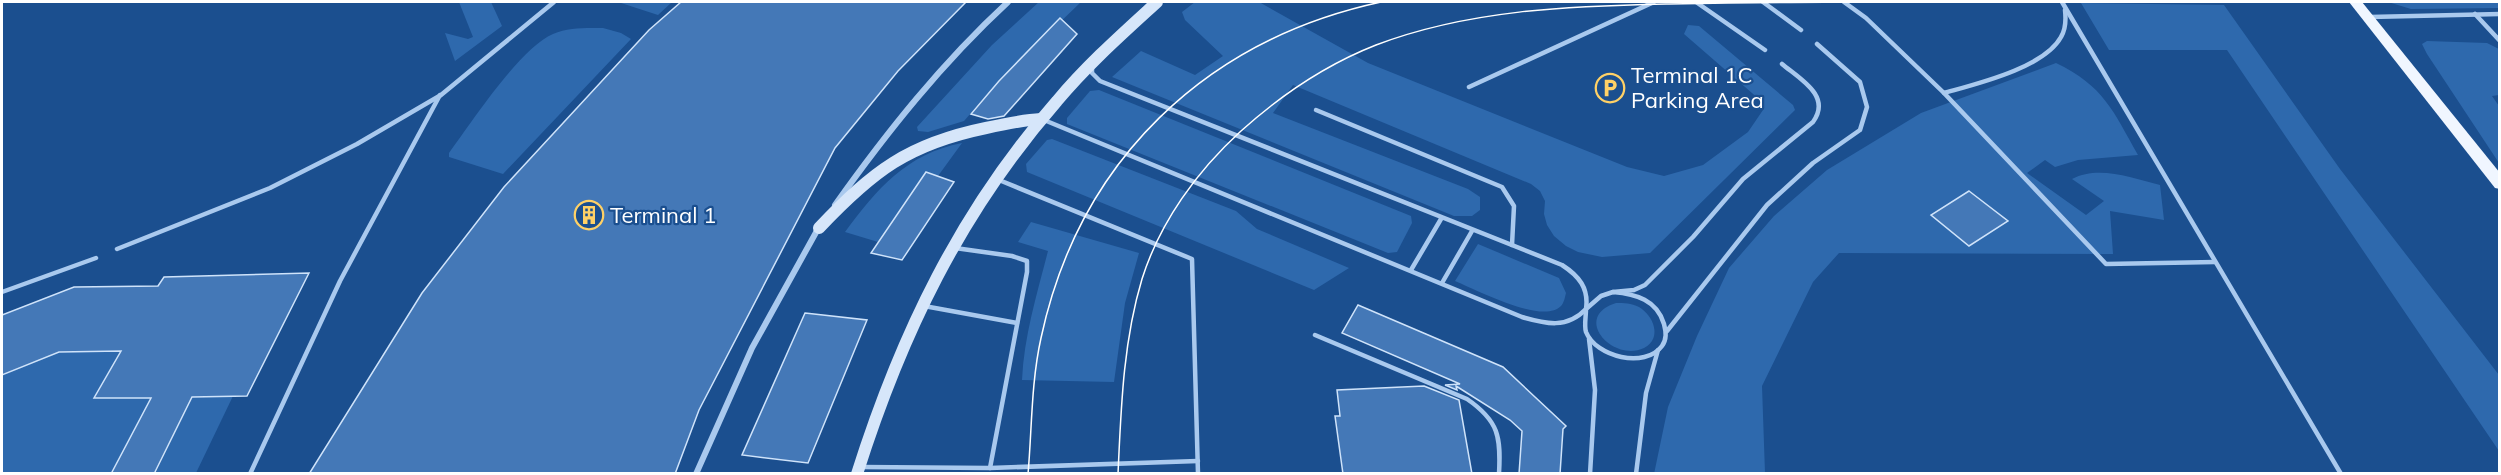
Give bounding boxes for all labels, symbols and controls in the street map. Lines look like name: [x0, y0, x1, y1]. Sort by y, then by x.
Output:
place label: Terminal 1C Parking Area: [1631, 61, 1764, 114]
parking icon: Terminal 1C Parking Area: [1594, 72, 1626, 104]
building icon: Terminal 1: [573, 199, 605, 231]
place label: Terminal 1: [610, 201, 716, 229]

